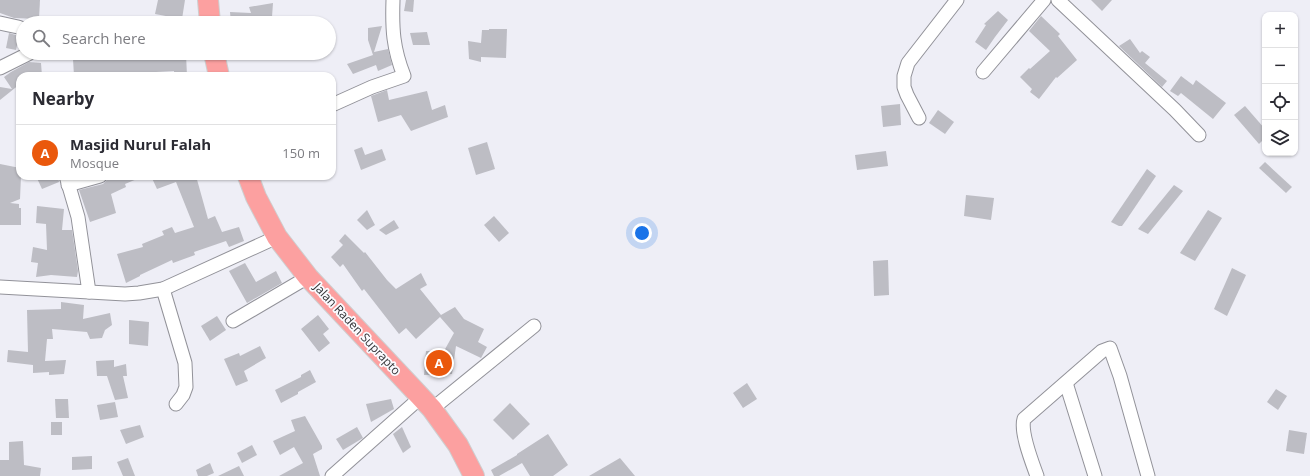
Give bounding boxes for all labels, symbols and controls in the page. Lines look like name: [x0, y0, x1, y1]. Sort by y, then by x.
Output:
map controls: [1262, 12, 1298, 156]
button: +: [1262, 12, 1298, 48]
search box: [16, 16, 336, 60]
icon: search: [30, 27, 52, 49]
text: Search here: [62, 28, 146, 48]
button: −: [1262, 48, 1298, 84]
button: locate: [1262, 84, 1298, 120]
text: Nearby: [32, 87, 94, 110]
button: layers: [1262, 120, 1298, 156]
text: Masjid Nurul Falah: [70, 134, 211, 154]
text: A: [41, 144, 49, 162]
text: 150 m: [282, 144, 320, 162]
text: Mosque: [70, 154, 119, 172]
your location: [632, 223, 652, 243]
street label: Jalan Raden Suprapto: [309, 278, 405, 378]
pin: A: [426, 348, 452, 378]

